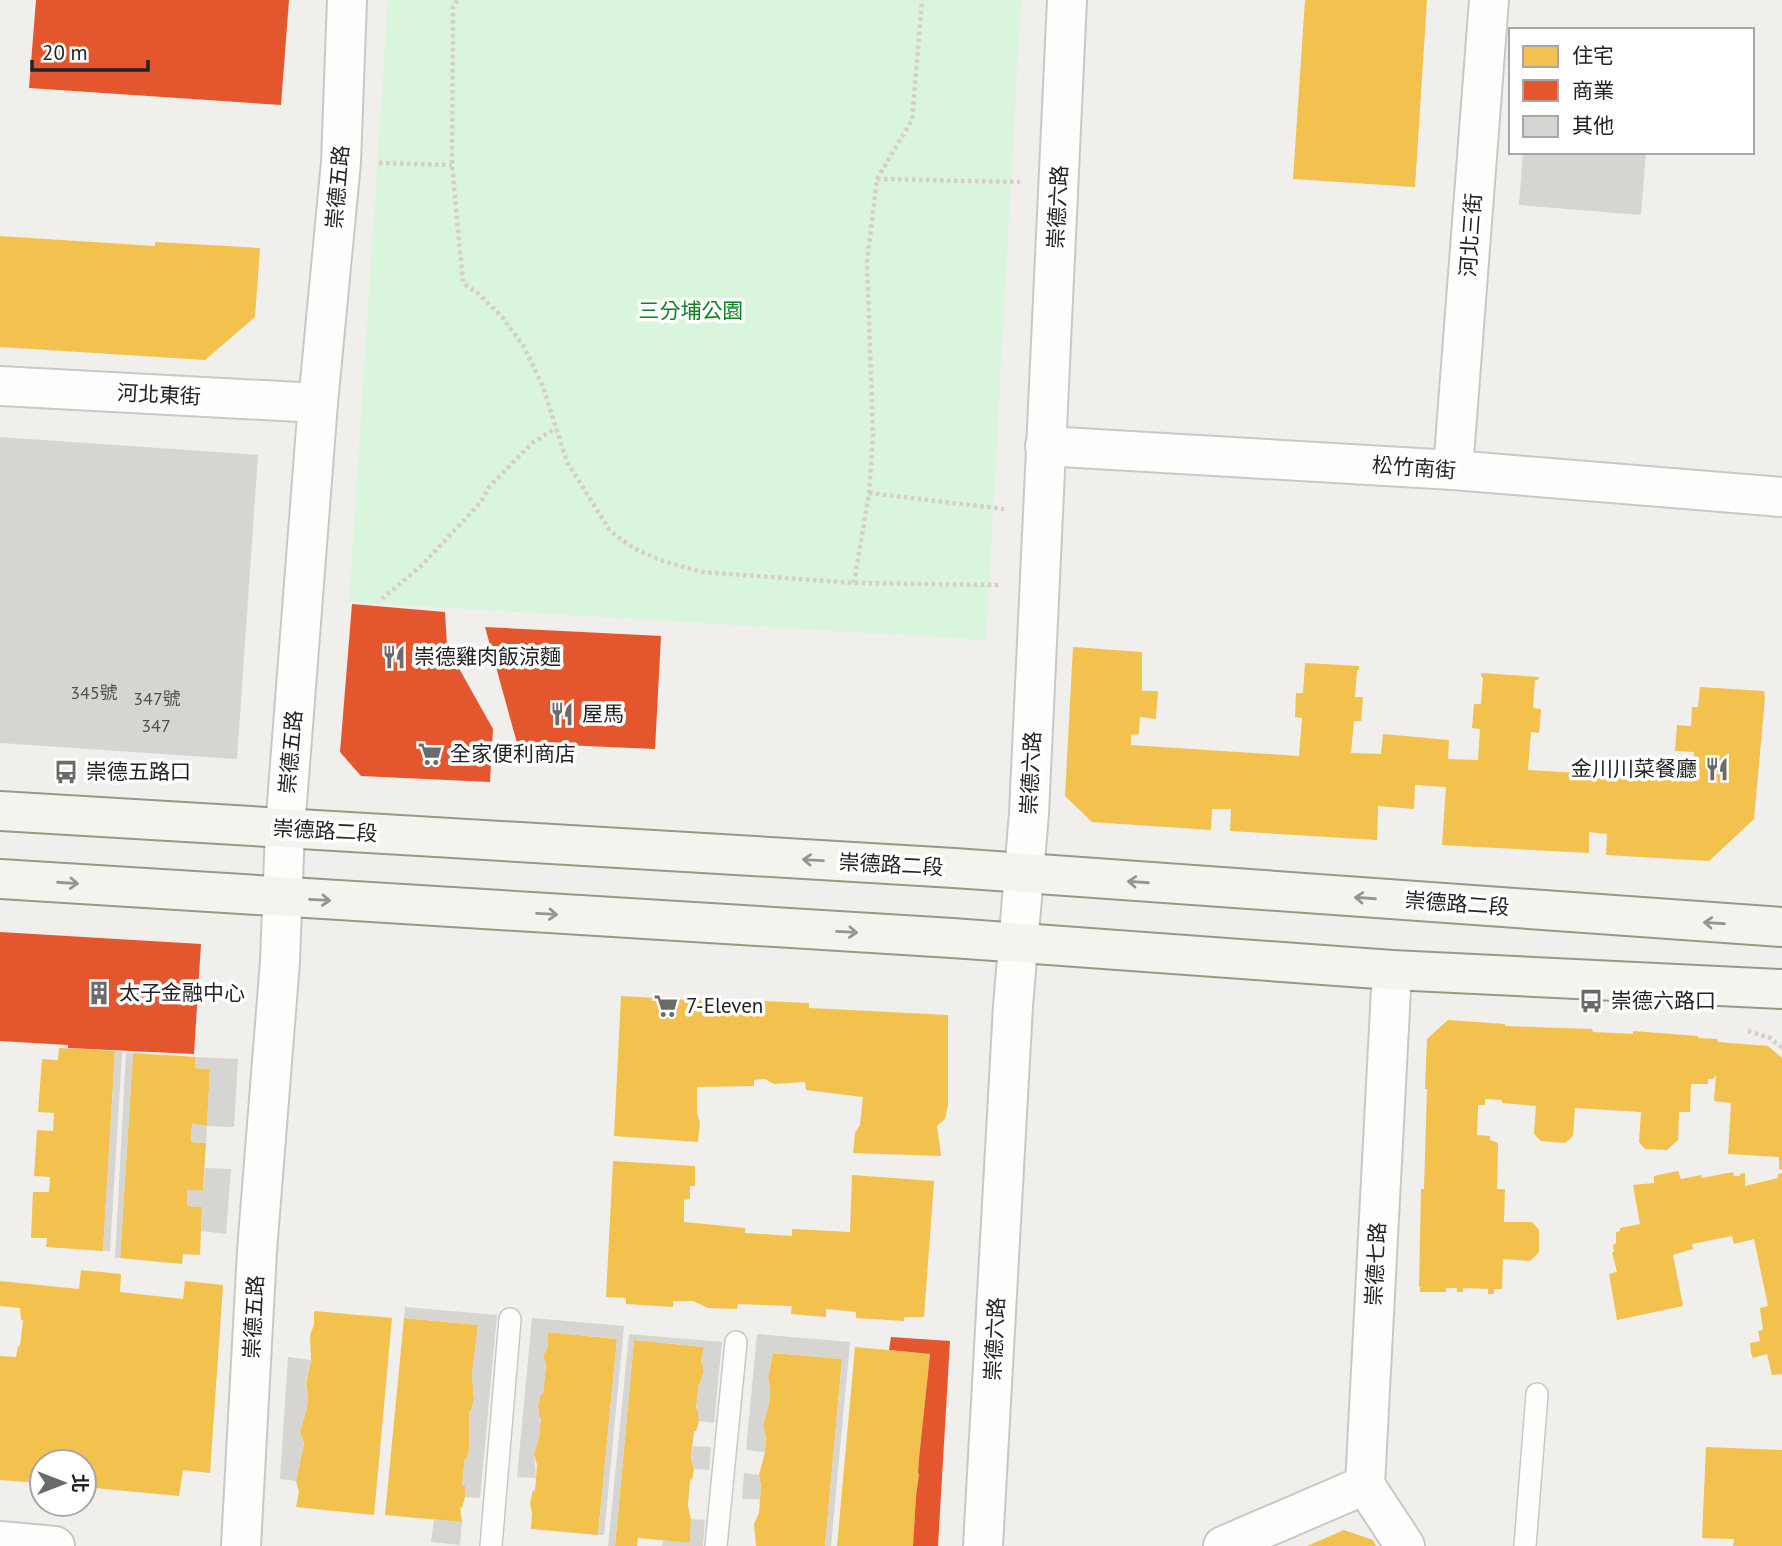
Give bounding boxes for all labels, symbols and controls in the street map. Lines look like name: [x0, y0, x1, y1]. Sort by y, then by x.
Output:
scale bar: [32, 28, 147, 72]
legend: [1509, 28, 1754, 154]
text: 20 m: [42, 39, 88, 66]
text: 住宅: [1572, 42, 1614, 69]
text: 商業: [1572, 77, 1614, 104]
text: 其他: [1572, 112, 1614, 139]
street label: 崇德五路: [320, 144, 355, 230]
street label: 崇德六路: [1042, 164, 1073, 250]
street label: 河北三街: [1454, 192, 1487, 278]
park label: 三分埔公園: [639, 297, 744, 324]
street label: 河北東街: [116, 379, 202, 410]
street label: 松竹南街: [1371, 451, 1457, 484]
restaurant icon: 崇德雞肉飯涼麵: [380, 643, 408, 671]
place label: 崇德雞肉飯涼麵: [414, 643, 561, 670]
house number: 345號: [70, 681, 118, 704]
house number: 347號: [133, 687, 181, 710]
restaurant icon: 屋馬: [548, 700, 576, 728]
place label: 屋馬: [582, 700, 624, 727]
street label: 崇德五路: [273, 709, 308, 795]
house number: 347: [141, 714, 171, 737]
street label: 崇德六路: [1015, 730, 1046, 816]
supermarket icon: 全家便利商店: [416, 740, 444, 768]
place label: 全家便利商店: [450, 740, 576, 767]
place label: 金川川菜餐廳: [1571, 755, 1697, 782]
restaurant icon: 金川川菜餐廳: [1703, 755, 1731, 783]
bus stop icon: 崇德五路口: [52, 758, 80, 786]
place label: 崇德五路口: [86, 758, 191, 785]
street label: 崇德路二段: [272, 814, 378, 847]
street label: 崇德路二段: [838, 848, 944, 881]
one-way arrow: [802, 853, 825, 866]
one-way arrow: [1127, 875, 1150, 888]
one-way arrow: [56, 877, 79, 890]
street label: 崇德路二段: [1404, 886, 1510, 921]
one-way arrow: [1354, 891, 1377, 904]
one-way arrow: [308, 894, 331, 907]
one-way arrow: [535, 908, 557, 921]
one-way arrow: [1703, 916, 1726, 929]
one-way arrow: [835, 925, 858, 938]
building icon: 太子金融中心: [85, 979, 113, 1007]
place label: 太子金融中心: [119, 979, 245, 1006]
bus stop icon: 崇德六路口: [1577, 987, 1605, 1015]
place label: 崇德六路口: [1611, 987, 1716, 1014]
supermarket icon: 7-Eleven: [652, 992, 680, 1020]
place label: 7-Eleven: [686, 992, 763, 1019]
street label: 崇德七路: [1360, 1221, 1391, 1307]
street label: 崇德五路: [238, 1274, 269, 1360]
street label: 崇德六路: [979, 1296, 1010, 1382]
north arrow: [28, 1448, 98, 1518]
text: 北: [68, 1473, 92, 1493]

